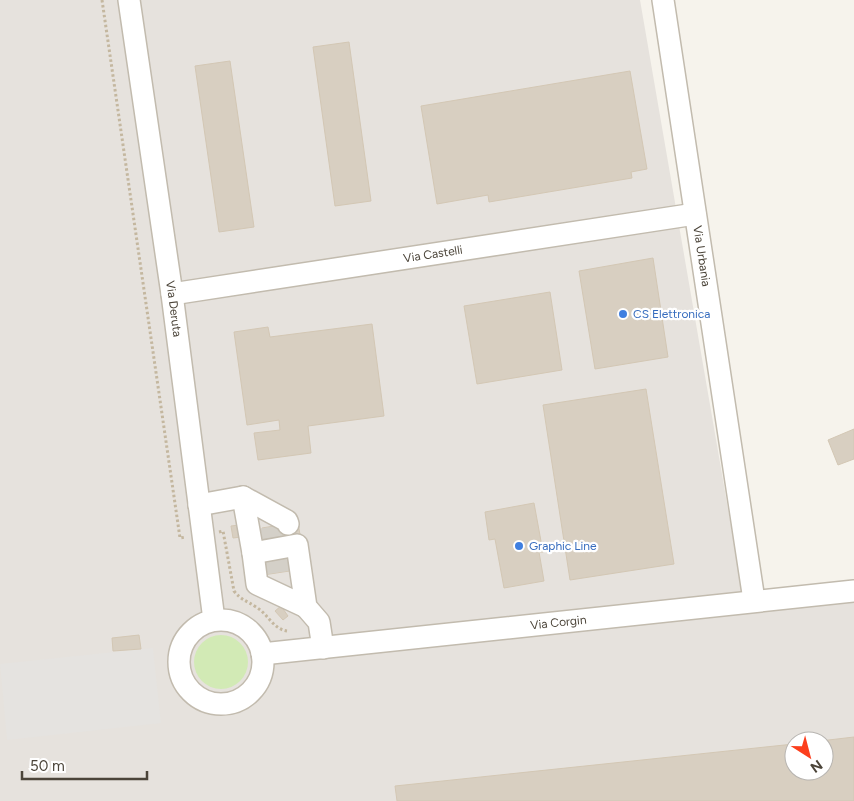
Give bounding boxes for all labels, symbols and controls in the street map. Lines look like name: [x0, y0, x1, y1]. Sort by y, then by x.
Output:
street label: Via Urbania: [690, 225, 713, 288]
street label: Via Castelli: [402, 243, 464, 266]
street label: Via Deruta: [163, 280, 184, 338]
place label: CS Elettronica: [633, 307, 710, 321]
marker: CS Elettronica: [617, 308, 629, 320]
place label: Graphic Line: [529, 539, 597, 553]
marker: Graphic Line: [513, 540, 525, 552]
street label: Via Corgin: [530, 612, 587, 632]
north arrow: [784, 731, 834, 781]
scale bar: [22, 748, 148, 780]
text: N: [807, 756, 826, 776]
text: 50 m: [30, 757, 65, 775]

